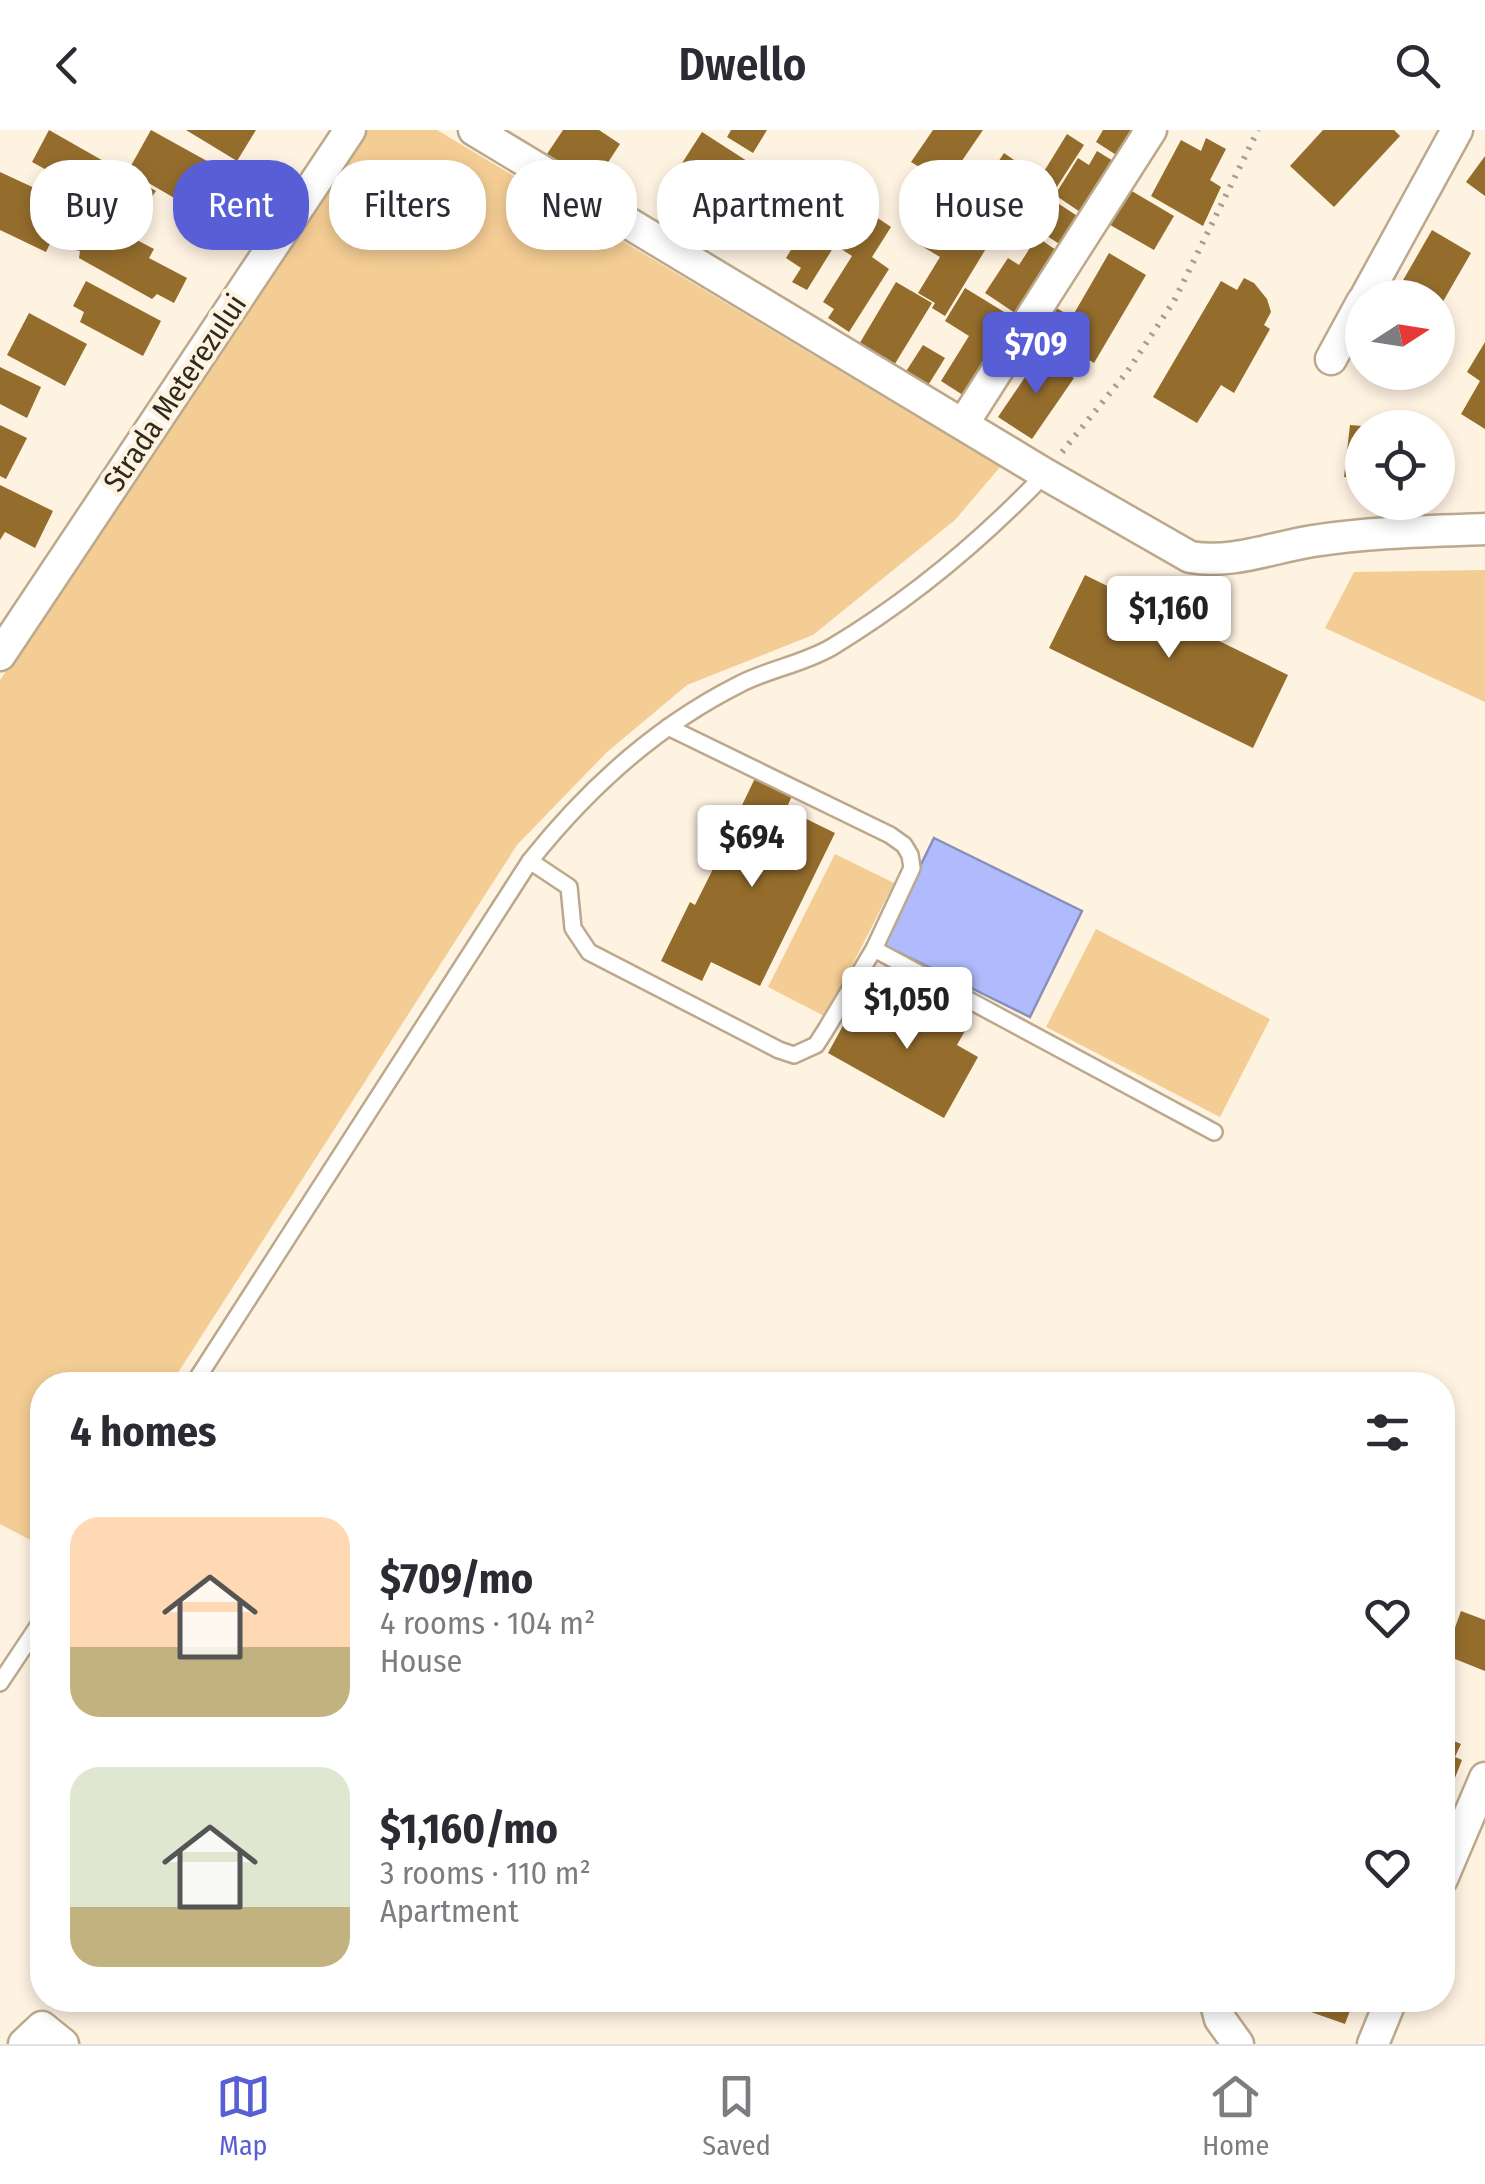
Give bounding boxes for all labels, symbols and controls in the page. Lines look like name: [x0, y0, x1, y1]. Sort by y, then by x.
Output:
icon: back: [40, 38, 95, 93]
text: Dwello: [678, 38, 807, 92]
icon: search: [1390, 38, 1445, 93]
chip: Buy: [30, 160, 153, 250]
chip: Rent: [173, 160, 309, 250]
chip: Filters: [329, 160, 486, 250]
chip: New: [506, 160, 637, 250]
chip: Apartment: [657, 160, 879, 250]
chip: House: [899, 160, 1059, 250]
north arrow: [1345, 280, 1455, 390]
map controls: [1345, 280, 1455, 520]
street label: Strada Meterezului: [96, 288, 254, 498]
pin: $709: [977, 312, 1095, 397]
text: $709: [1005, 325, 1067, 363]
button: locate: [1345, 410, 1455, 520]
pin: $1,160: [1088, 576, 1250, 661]
text: $1,160: [1129, 589, 1209, 627]
pin: $694: [693, 805, 811, 890]
text: $694: [720, 818, 785, 856]
pin: $1,050: [826, 967, 988, 1052]
text: $1,050: [864, 980, 950, 1018]
icon: filters: [1360, 1405, 1415, 1460]
text: 4 homes: [70, 1407, 217, 1457]
text: $709/mo: [380, 1554, 533, 1604]
icon: home: [150, 1557, 270, 1677]
icon: heart: [1360, 1590, 1415, 1645]
text: 4 rooms · 104 m²: [380, 1604, 595, 1642]
text: House: [380, 1642, 462, 1680]
text: $1,160/mo: [380, 1804, 558, 1854]
icon: home: [150, 1807, 270, 1927]
icon: heart: [1360, 1840, 1415, 1895]
text: 3 rooms · 110 m²: [380, 1854, 591, 1892]
text: Apartment: [380, 1892, 519, 1930]
tab: Map: [216, 2069, 271, 2162]
tab: Saved: [702, 2069, 771, 2162]
tab: Home: [1202, 2069, 1269, 2162]

